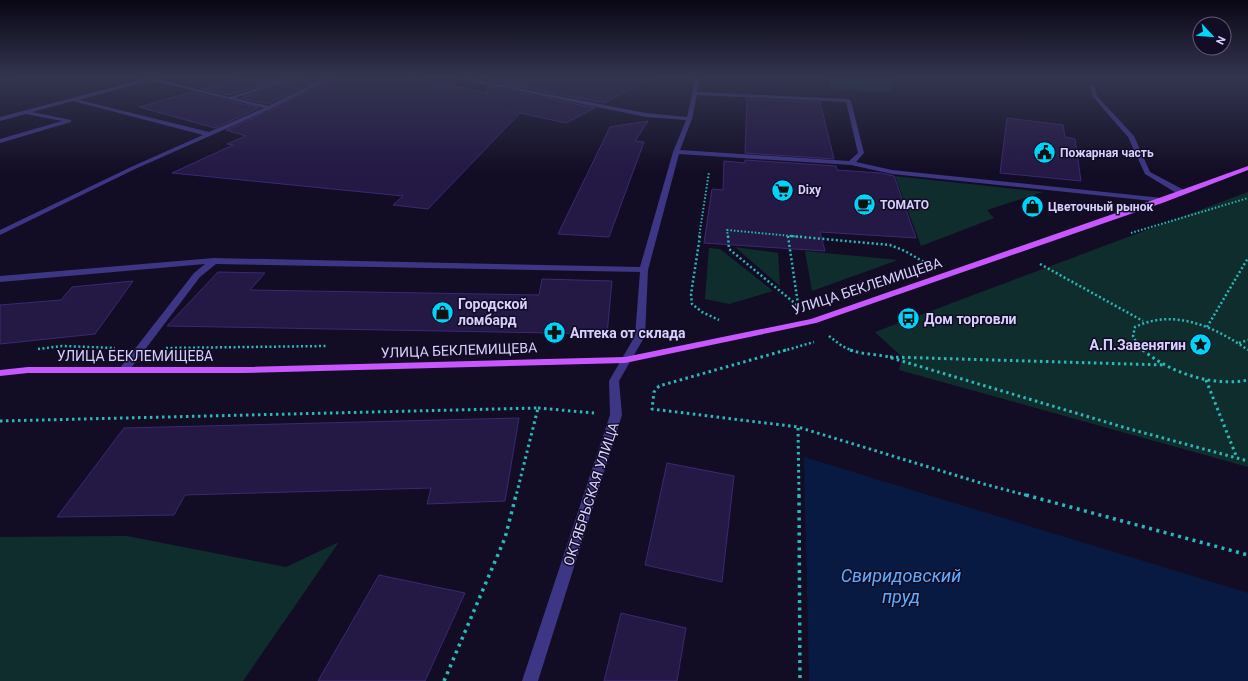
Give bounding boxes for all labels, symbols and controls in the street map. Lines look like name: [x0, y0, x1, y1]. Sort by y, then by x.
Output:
north arrow: [1192, 16, 1232, 56]
text: N: [1213, 34, 1228, 47]
public building icon: Пожарная часть: [1031, 140, 1057, 166]
place label: Пожарная часть: [1060, 146, 1154, 160]
supermarket icon: Dixy: [769, 177, 795, 203]
place label: Dixy: [798, 183, 822, 197]
cafe icon: ТОМАТО: [851, 192, 877, 218]
shop icon: Цветочный рынок: [1020, 194, 1046, 220]
place label: ТОМАТО: [880, 198, 929, 212]
place label: Цветочный рынок: [1048, 200, 1153, 214]
street label: УЛИЦА БЕКЛЕМИЩЕВА: [790, 254, 944, 318]
place label: Городской ломбард: [458, 296, 527, 328]
shop icon: Городской ломбард: [429, 299, 455, 325]
bus stop icon: Дом торговли: [896, 306, 922, 332]
place label: Дом торговли: [924, 311, 1017, 327]
pharmacy icon: Аптека от склада: [542, 320, 568, 346]
place label: Аптека от склада: [570, 325, 686, 341]
place icon: А.П.Завенягин: [1188, 332, 1214, 358]
place label: А.П.Завенягин: [1089, 337, 1186, 353]
street label: УЛИЦА БЕКЛЕМИЩЕВА: [380, 339, 538, 361]
street label: УЛИЦА БЕКЛЕМИЩЕВА: [57, 348, 213, 364]
street label: ОКТЯБРЬСКАЯ УЛИЦА: [560, 420, 622, 568]
water label: Свиридовский пруд: [841, 565, 961, 607]

